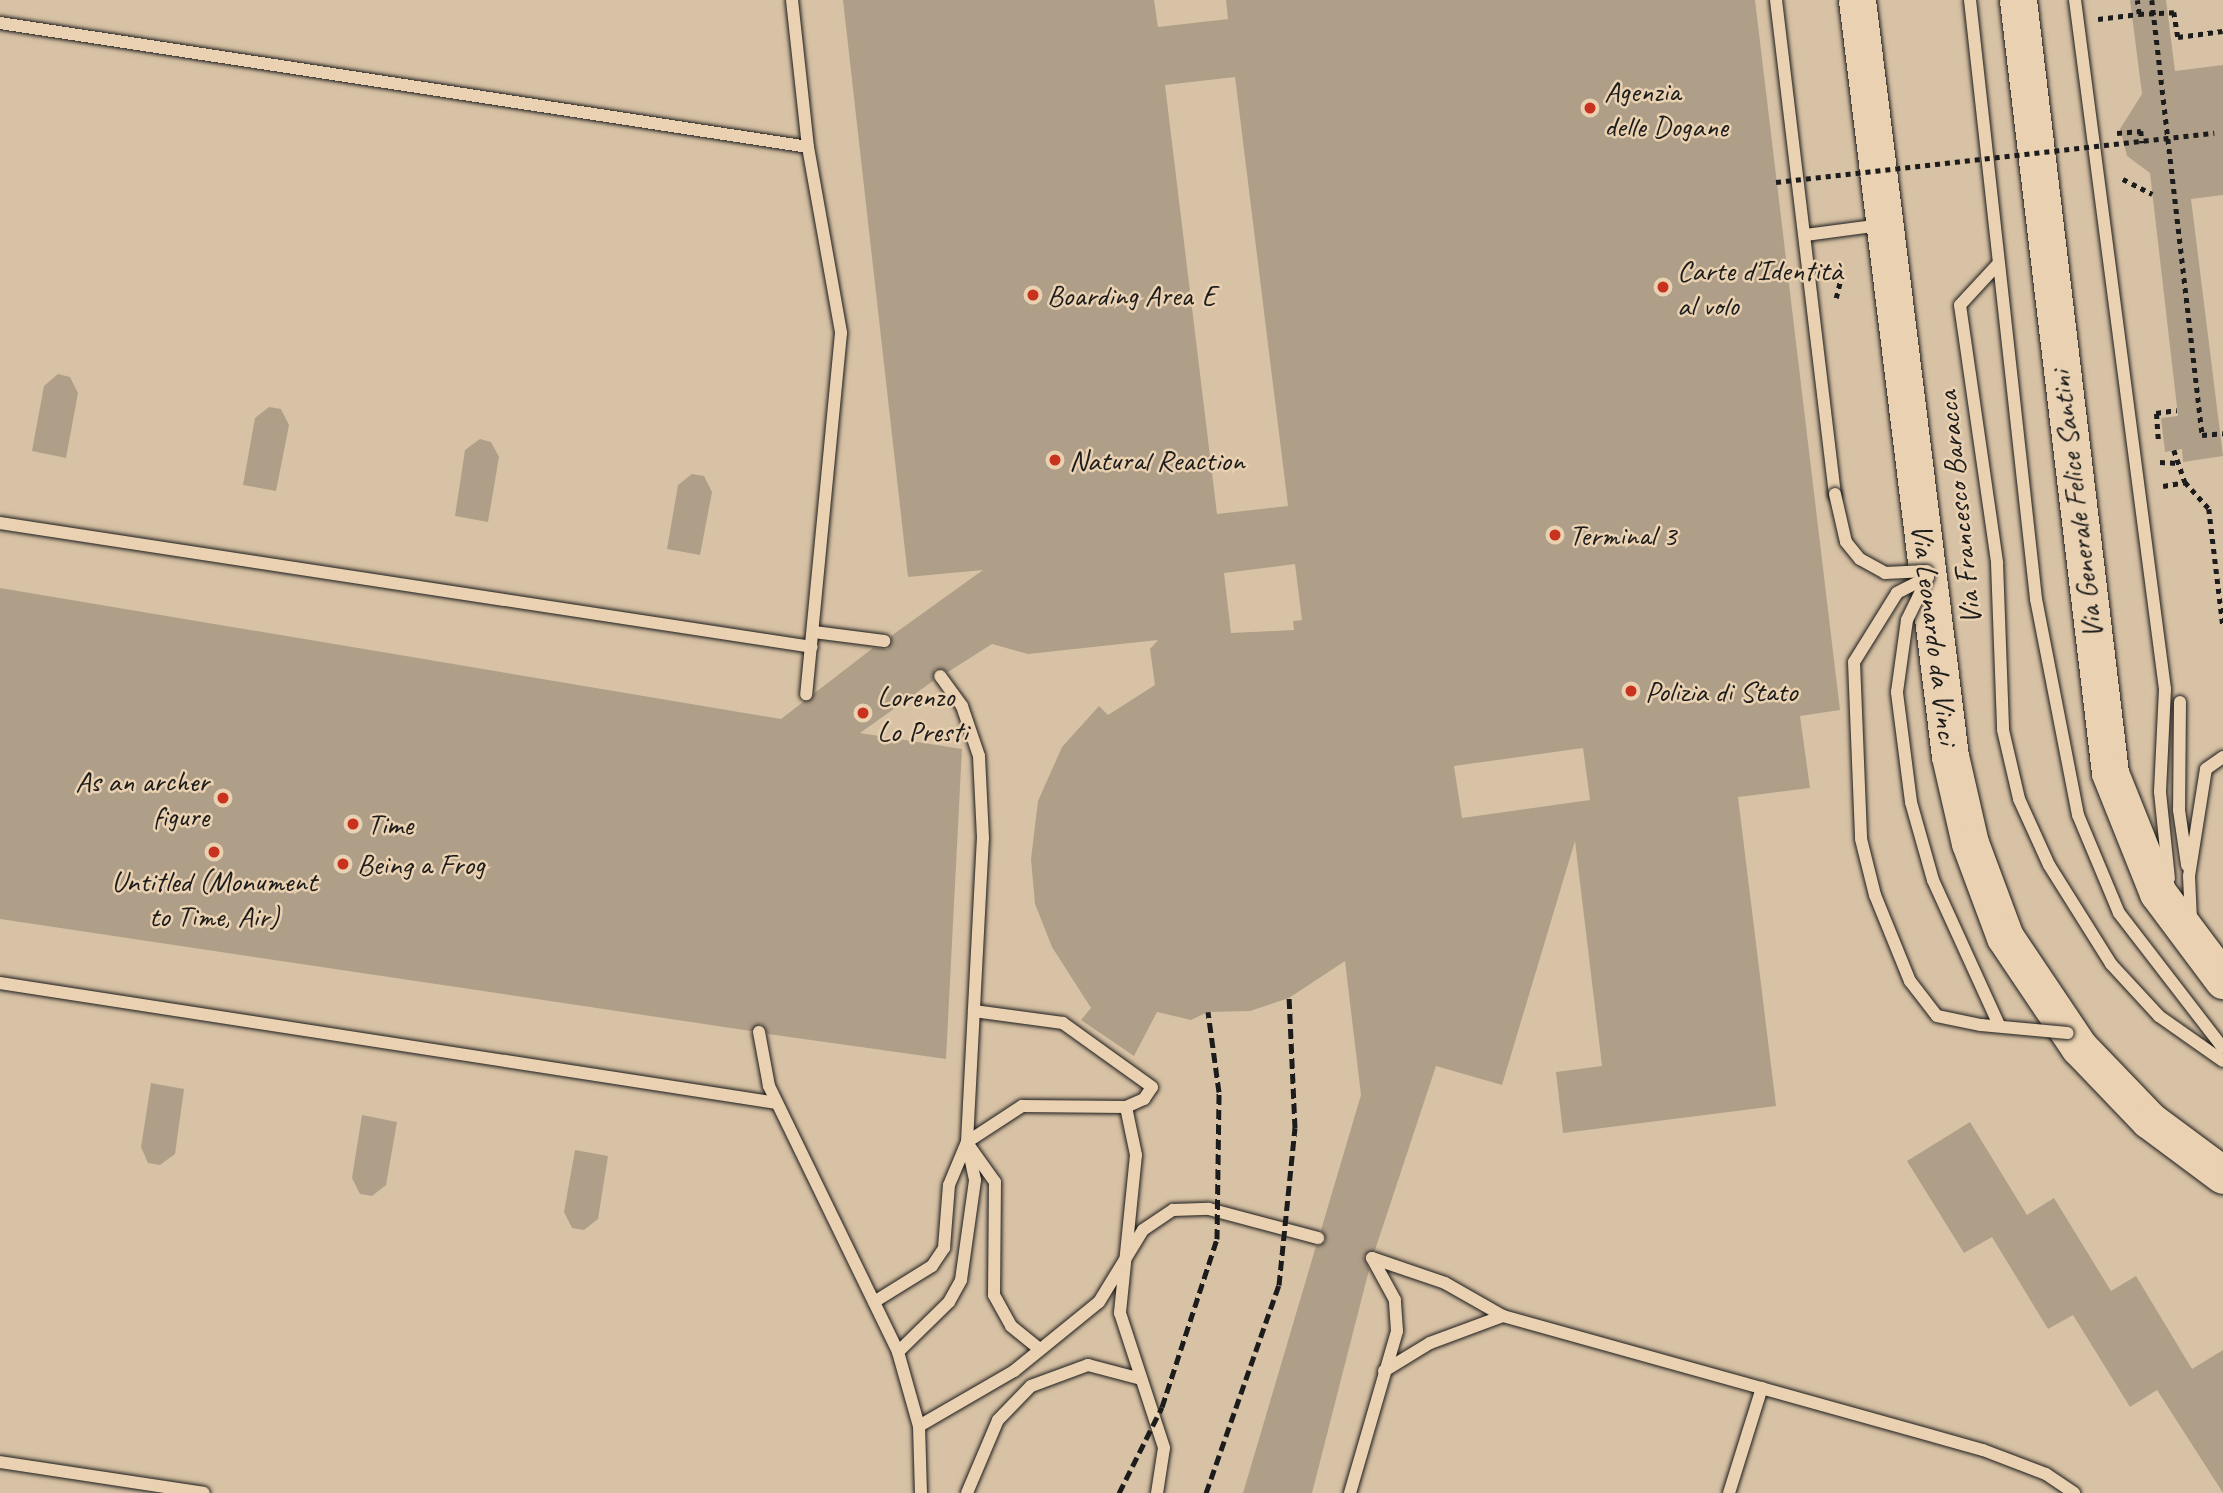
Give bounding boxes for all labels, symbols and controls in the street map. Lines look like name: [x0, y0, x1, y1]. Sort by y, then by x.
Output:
place label: Agenzia delle Dogane: [1604, 73, 1727, 144]
marker: Agenzia delle Dogane: [1582, 100, 1598, 116]
place label: Carte d'Identità al volo: [1677, 252, 1843, 322]
place label: Boarding Area E: [1047, 277, 1215, 313]
marker: Carte d'Identità al volo: [1655, 279, 1671, 295]
marker: Boarding Area E: [1025, 287, 1041, 303]
street label: Via Generale Felice Santini: [2042, 369, 2110, 641]
street label: Via Francesco Baracca: [1929, 389, 1989, 627]
place label: Natural Reaction: [1069, 442, 1244, 478]
marker: Natural Reaction: [1047, 452, 1063, 468]
place label: Terminal 3: [1569, 517, 1676, 553]
street label: Via Leonardo da Vinci: [1904, 522, 1966, 746]
marker: Terminal 3: [1547, 527, 1563, 543]
place label: Polizia di Stato: [1645, 673, 1798, 709]
place label: Lorenzo Lo Presti: [877, 678, 968, 748]
marker: Polizia di Stato: [1623, 683, 1639, 699]
marker: Lorenzo Lo Presti: [855, 705, 871, 721]
place label: As an archer figure: [74, 763, 209, 834]
marker: As an archer figure: [215, 790, 231, 806]
place label: Time: [367, 806, 413, 842]
marker: Time: [345, 816, 361, 832]
marker: Untitled (Monument to Time, Air): [206, 844, 222, 860]
place label: Being a Frog: [357, 846, 485, 882]
marker: Being a Frog: [335, 856, 351, 872]
place label: Untitled (Monument to Time, Air): [111, 863, 317, 934]

